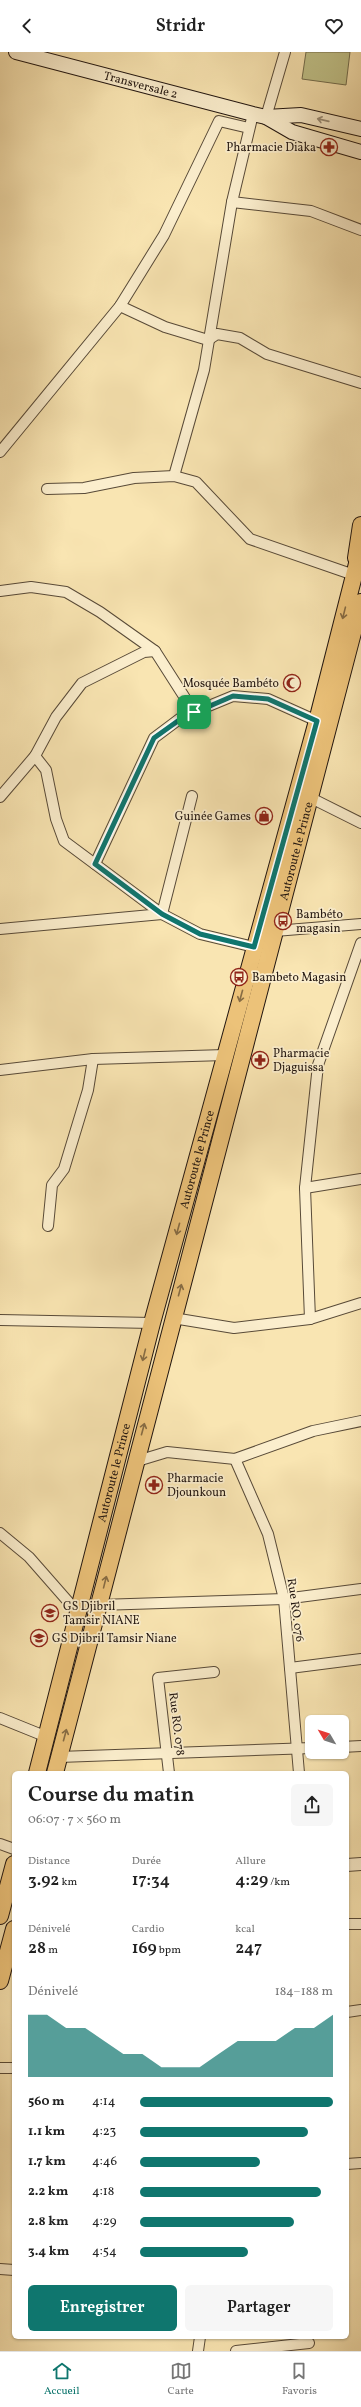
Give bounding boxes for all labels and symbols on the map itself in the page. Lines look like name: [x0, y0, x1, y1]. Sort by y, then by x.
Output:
street label: Transversale 2: [102, 68, 179, 103]
one-way arrow: [317, 116, 330, 124]
pharmacy icon: Pharmacie Diaka: [319, 137, 339, 157]
place label: Pharmacie Diaka: [226, 140, 316, 156]
one-way arrow: [340, 606, 348, 619]
mosque icon: Mosquée Bambéto: [282, 673, 302, 693]
place label: Mosquée Bambéto: [183, 676, 279, 692]
pin: [177, 695, 211, 729]
street label: Autoroute le Prince: [276, 800, 318, 902]
shop icon: Guinée Games: [254, 806, 274, 826]
place label: Guinée Games: [175, 809, 251, 825]
place label: Bambéto magasin: [296, 907, 343, 937]
bus stop icon: Bambéto magasin: [273, 911, 293, 931]
bus stop icon: Bambeto Magasin: [229, 967, 249, 987]
place label: Bambeto Magasin: [252, 970, 346, 986]
one-way arrow: [237, 989, 244, 1002]
place label: Pharmacie Djaguissa: [273, 1046, 330, 1076]
pharmacy icon: Pharmacie Djaguissa: [250, 1050, 270, 1070]
street label: Autoroute le Prince: [177, 1108, 219, 1211]
one-way arrow: [174, 1222, 181, 1235]
one-way arrow: [177, 1284, 184, 1297]
one-way arrow: [140, 1348, 148, 1361]
street label: Autoroute le Prince: [94, 1421, 135, 1524]
one-way arrow: [140, 1423, 147, 1436]
place label: Pharmacie Djounkoun: [167, 1471, 226, 1501]
pharmacy icon: Pharmacie Djounkoun: [144, 1475, 164, 1495]
one-way arrow: [101, 1576, 109, 1589]
street label: Rue RO. 076: [283, 1577, 307, 1643]
place label: GS Djibril Tamsir NIANE: [63, 1599, 140, 1629]
school or university icon: GS Djibril Tamsir NIANE: [40, 1603, 60, 1623]
school or university icon: GS Djibril Tamsir Niane: [29, 1628, 49, 1648]
place label: GS Djibril Tamsir Niane: [52, 1631, 177, 1647]
street label: Rue RO. 078: [164, 1691, 188, 1757]
north arrow: [305, 1715, 349, 1759]
one-way arrow: [62, 1729, 69, 1742]

